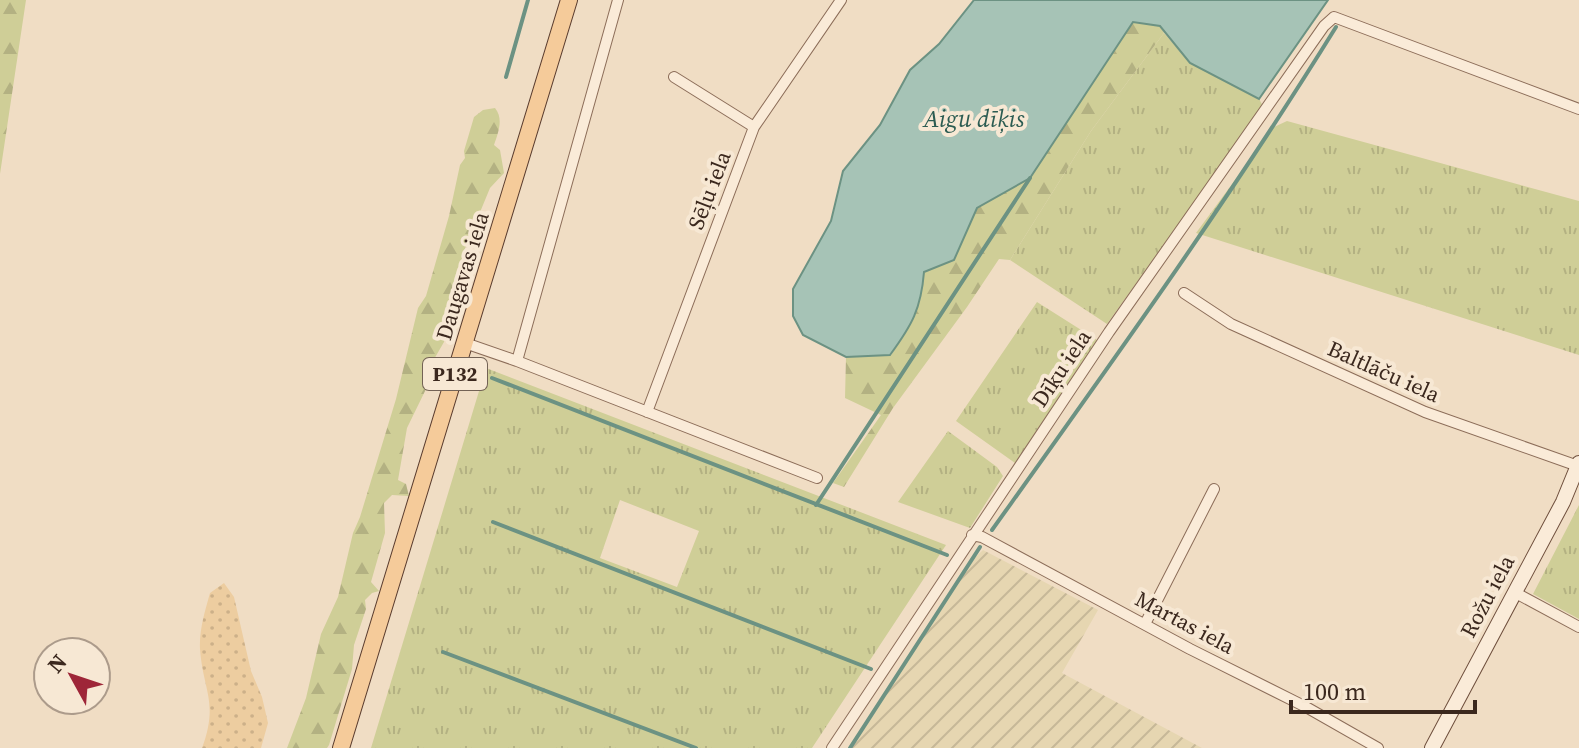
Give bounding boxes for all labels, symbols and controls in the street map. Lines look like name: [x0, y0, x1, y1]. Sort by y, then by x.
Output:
water label: Aigu dīķis: [921, 102, 1025, 135]
street label: Sēļu iela: [680, 146, 738, 233]
street label: Daugavas iela: [428, 207, 496, 344]
street label: Dīķu iela: [1024, 323, 1098, 413]
street label: Baltlāču iela: [1323, 333, 1446, 409]
road number: P132: [423, 358, 487, 390]
street label: Rožu iela: [1453, 549, 1522, 642]
street label: Martas iela: [1130, 583, 1241, 661]
north arrow: [32, 636, 112, 716]
text: N: [40, 647, 73, 679]
scale bar: [1291, 664, 1475, 714]
text: 100 m: [1303, 675, 1366, 708]

